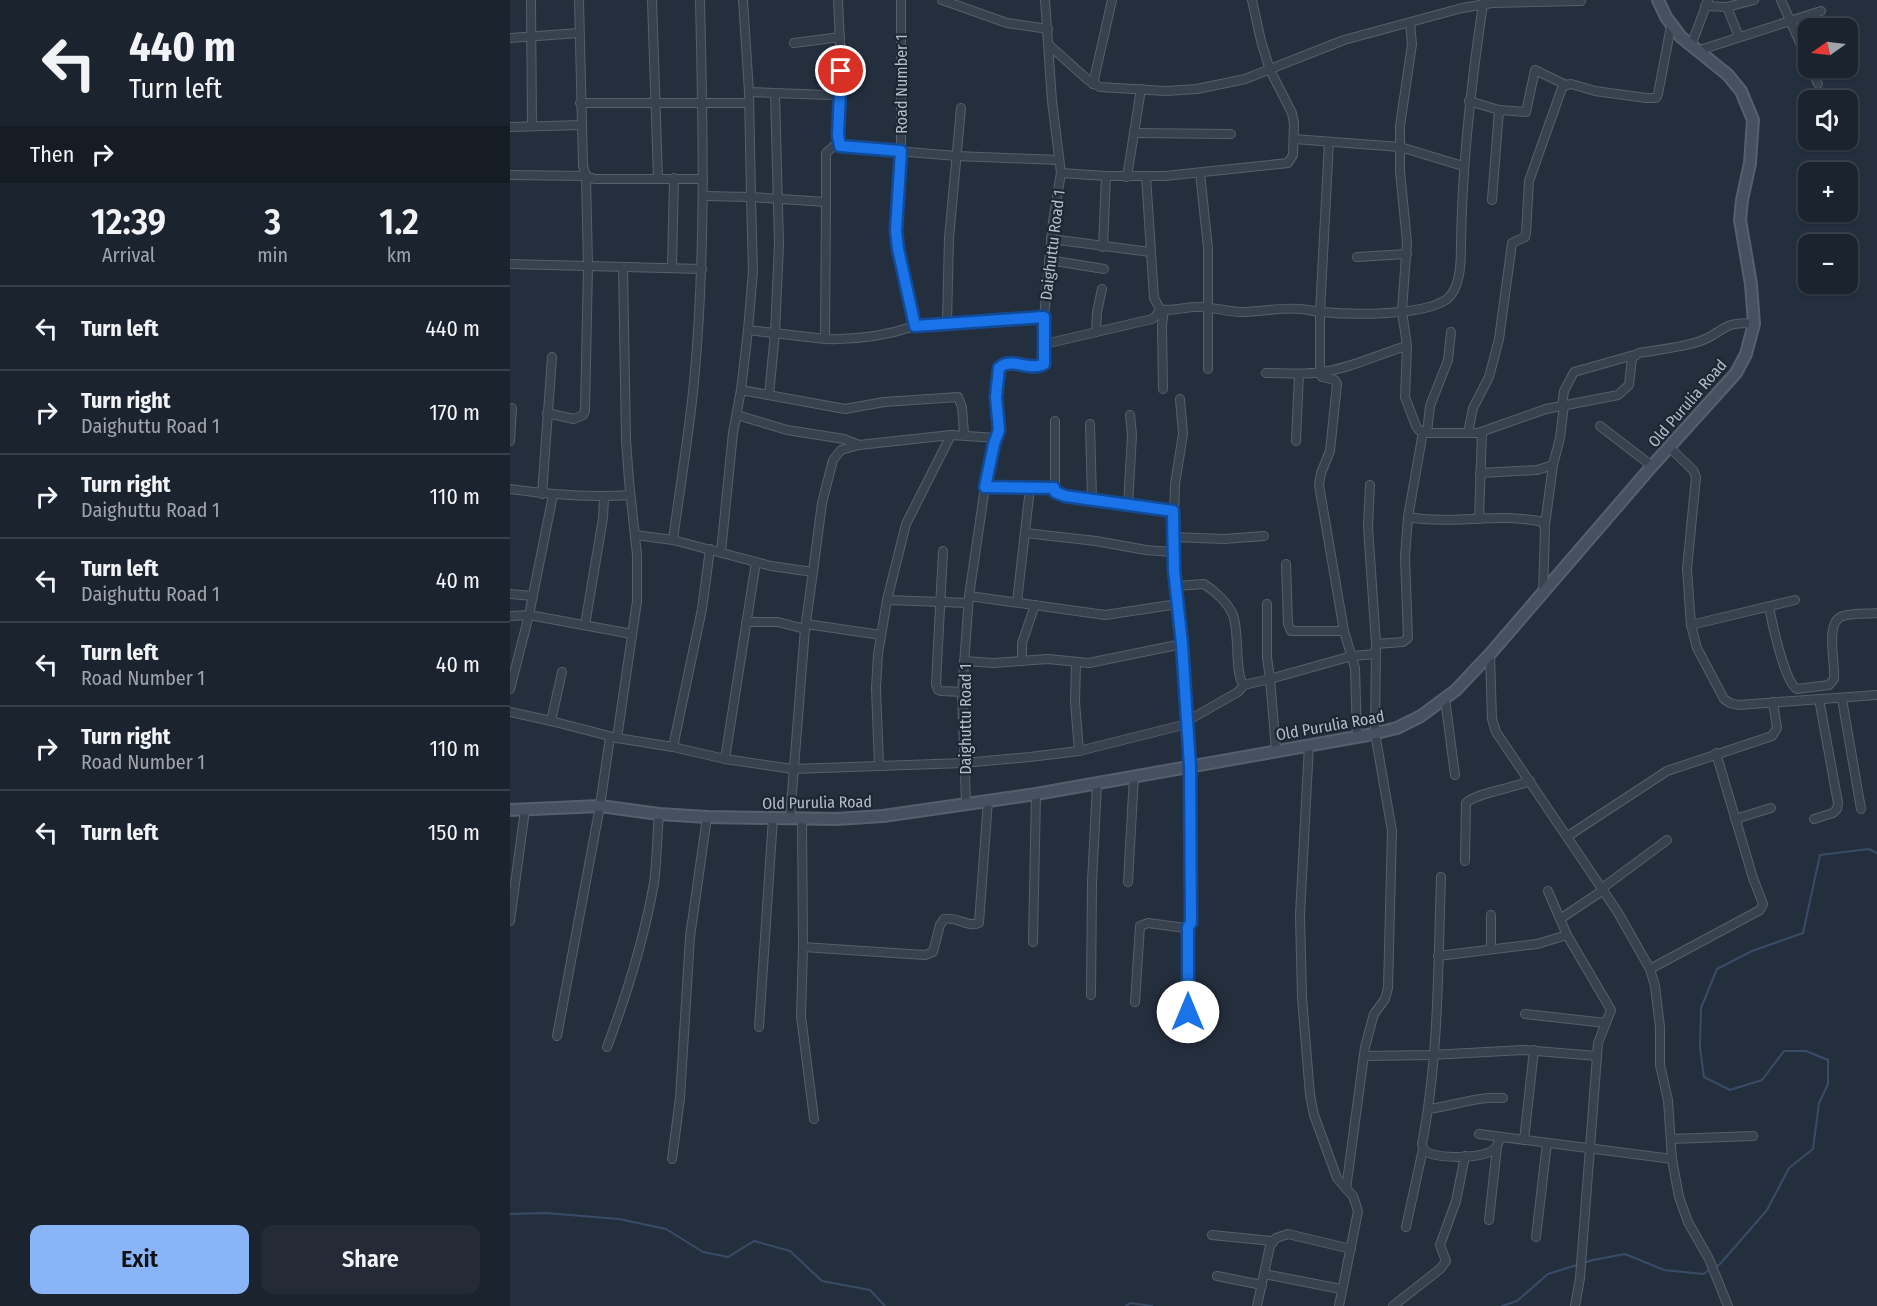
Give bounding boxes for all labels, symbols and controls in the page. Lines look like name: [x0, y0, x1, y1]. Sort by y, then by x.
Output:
north arrow: [1798, 18, 1858, 78]
map controls: [1798, 18, 1858, 294]
text: 440 m: [129, 22, 236, 72]
icon: left: [30, 24, 108, 102]
street label: Road Number 1: [892, 34, 911, 134]
pin: [815, 45, 866, 96]
icon: arrive: [824, 54, 857, 87]
text: Turn left: [129, 73, 222, 105]
button: sound: [1798, 90, 1858, 150]
icon: right: [86, 138, 119, 171]
text: Then: [30, 141, 74, 168]
button: +: [1798, 162, 1858, 222]
street label: Daighuttu Road 1: [1036, 189, 1069, 301]
text: 12:39: [91, 200, 166, 244]
text: 3: [264, 200, 281, 244]
text: 1.2: [379, 200, 419, 244]
button: −: [1798, 234, 1858, 294]
text: Arrival: [102, 243, 155, 267]
text: min: [257, 243, 288, 267]
text: km: [387, 243, 411, 267]
icon: left: [30, 312, 63, 345]
text: Turn left: [81, 315, 159, 342]
text: 440 m: [425, 315, 480, 342]
street label: Old Purulia Road: [1644, 356, 1731, 451]
text: Turn right: [81, 387, 170, 414]
icon: right: [30, 396, 63, 429]
text: 170 m: [429, 399, 480, 426]
text: Daighuttu Road 1: [81, 414, 220, 438]
text: Turn right: [81, 471, 170, 498]
icon: right: [30, 480, 63, 513]
text: 110 m: [430, 483, 480, 510]
text: Daighuttu Road 1: [81, 498, 220, 522]
text: Turn left: [81, 555, 159, 582]
icon: left: [30, 564, 63, 597]
text: 40 m: [436, 567, 480, 594]
text: Daighuttu Road 1: [81, 582, 220, 606]
text: Turn left: [81, 639, 159, 666]
icon: left: [30, 648, 63, 681]
text: 40 m: [436, 651, 480, 678]
street label: Daighuttu Road 1: [956, 663, 975, 775]
text: Road Number 1: [81, 666, 205, 690]
street label: Old Purulia Road: [1274, 707, 1386, 744]
text: Turn right: [81, 723, 170, 750]
icon: right: [30, 732, 63, 765]
text: 110 m: [430, 735, 480, 762]
text: Road Number 1: [81, 750, 205, 774]
street label: Old Purulia Road: [762, 792, 872, 813]
icon: left: [30, 816, 63, 849]
text: Turn left: [81, 819, 159, 846]
text: 150 m: [428, 819, 480, 846]
position arrow: [1156, 980, 1220, 1044]
button: Exit: [30, 1225, 249, 1294]
button: Share: [261, 1225, 480, 1294]

